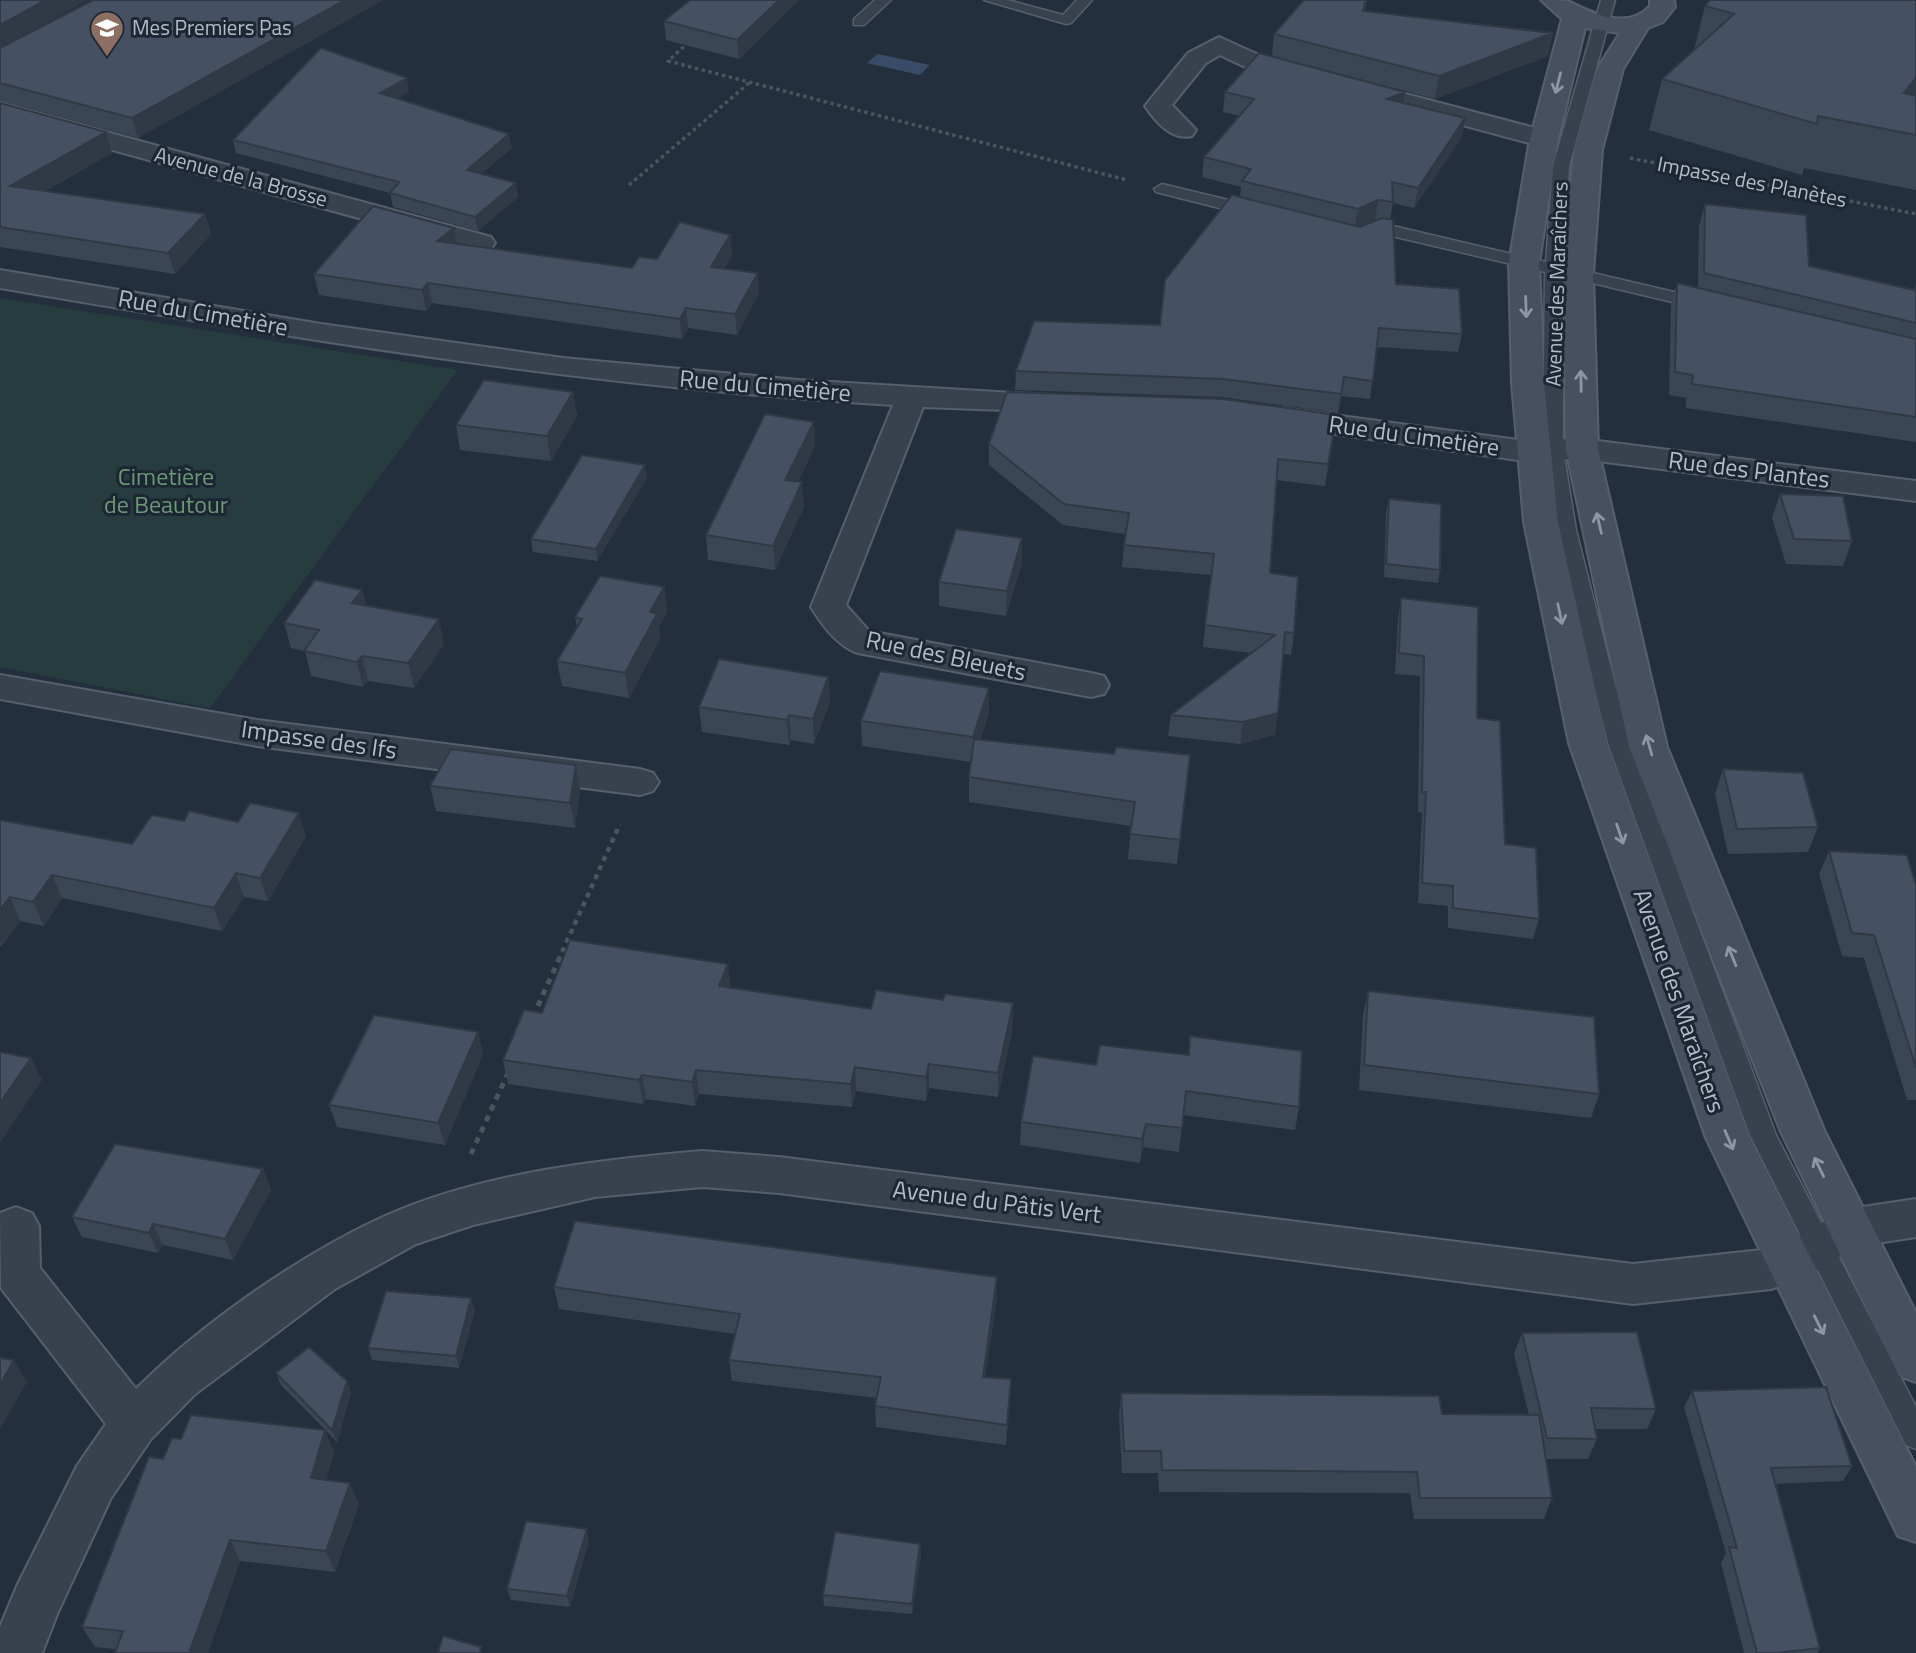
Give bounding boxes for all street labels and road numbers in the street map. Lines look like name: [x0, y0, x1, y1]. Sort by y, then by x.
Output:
street label: Avenue de la Brosse: [151, 138, 331, 215]
street label: Impasse des Planètes: [1655, 147, 1850, 215]
street label: Avenue des Maraîchers: [1536, 181, 1576, 387]
street label: Rue du Cimetière: [115, 279, 291, 345]
street label: Rue du Cimetière: [678, 360, 852, 410]
street label: Rue du Cimetière: [1326, 405, 1502, 465]
street label: Rue des Plantes: [1666, 441, 1832, 497]
street label: Rue des Bleuets: [863, 620, 1030, 690]
street label: Impasse des Ifs: [239, 710, 399, 768]
street label: Avenue des Maraîchers: [1625, 884, 1735, 1117]
street label: Avenue du Pâtis Vert: [891, 1170, 1104, 1232]

